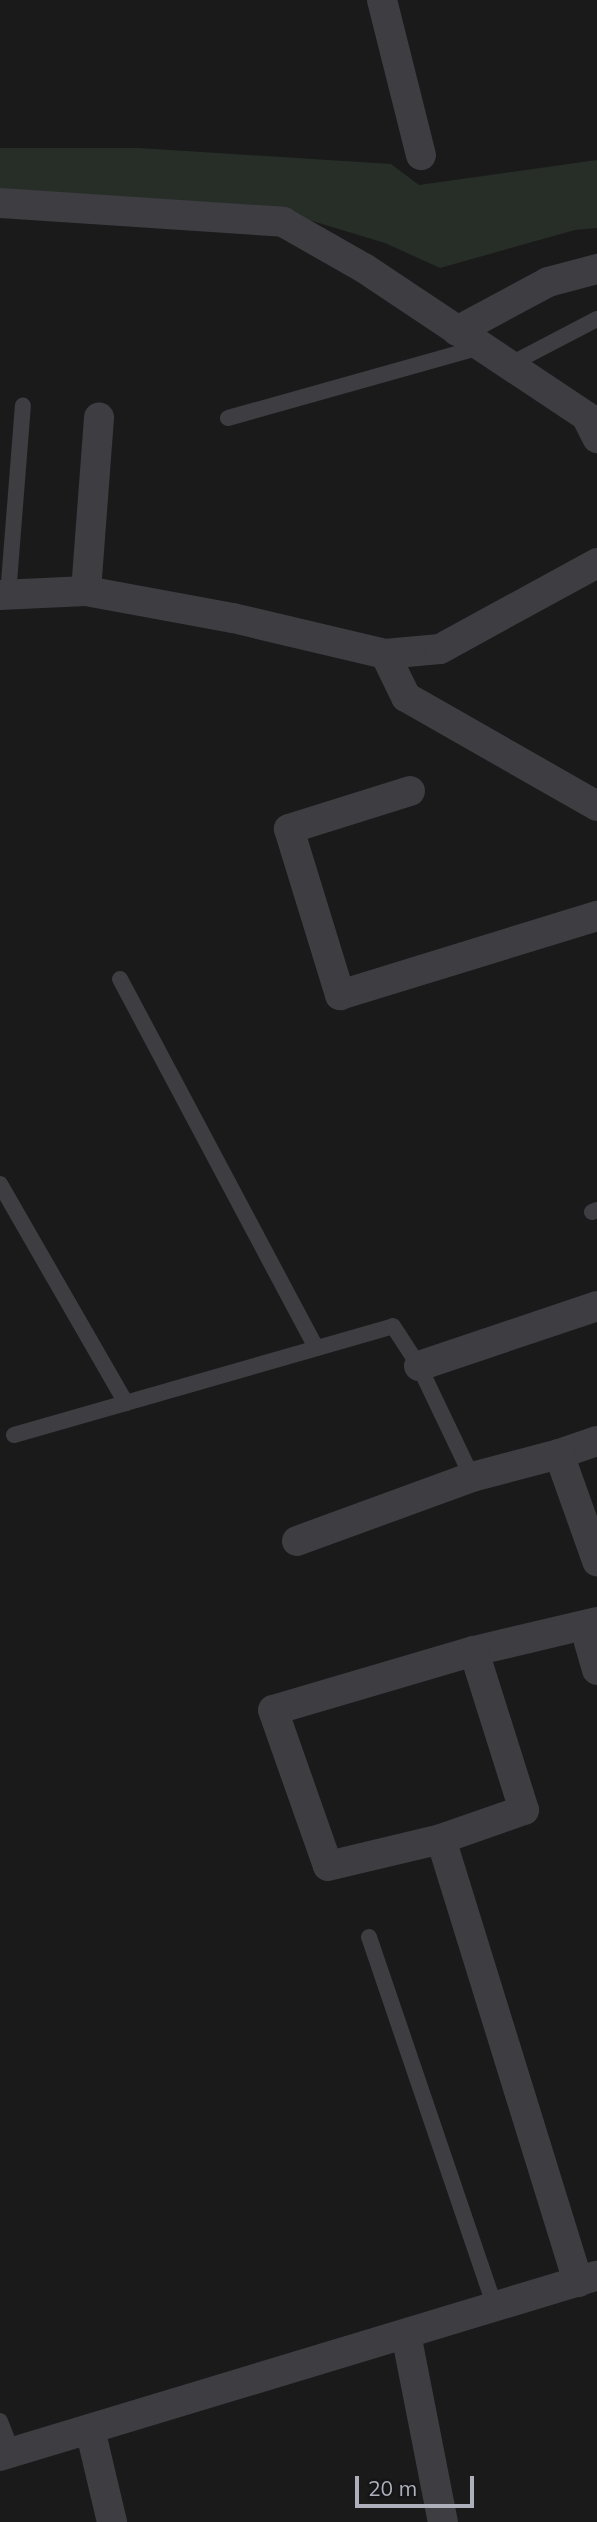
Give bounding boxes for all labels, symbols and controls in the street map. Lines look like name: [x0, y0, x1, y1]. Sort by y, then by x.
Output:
scale bar: [359, 2462, 478, 2506]
text: 20 m: [368, 2475, 417, 2501]

